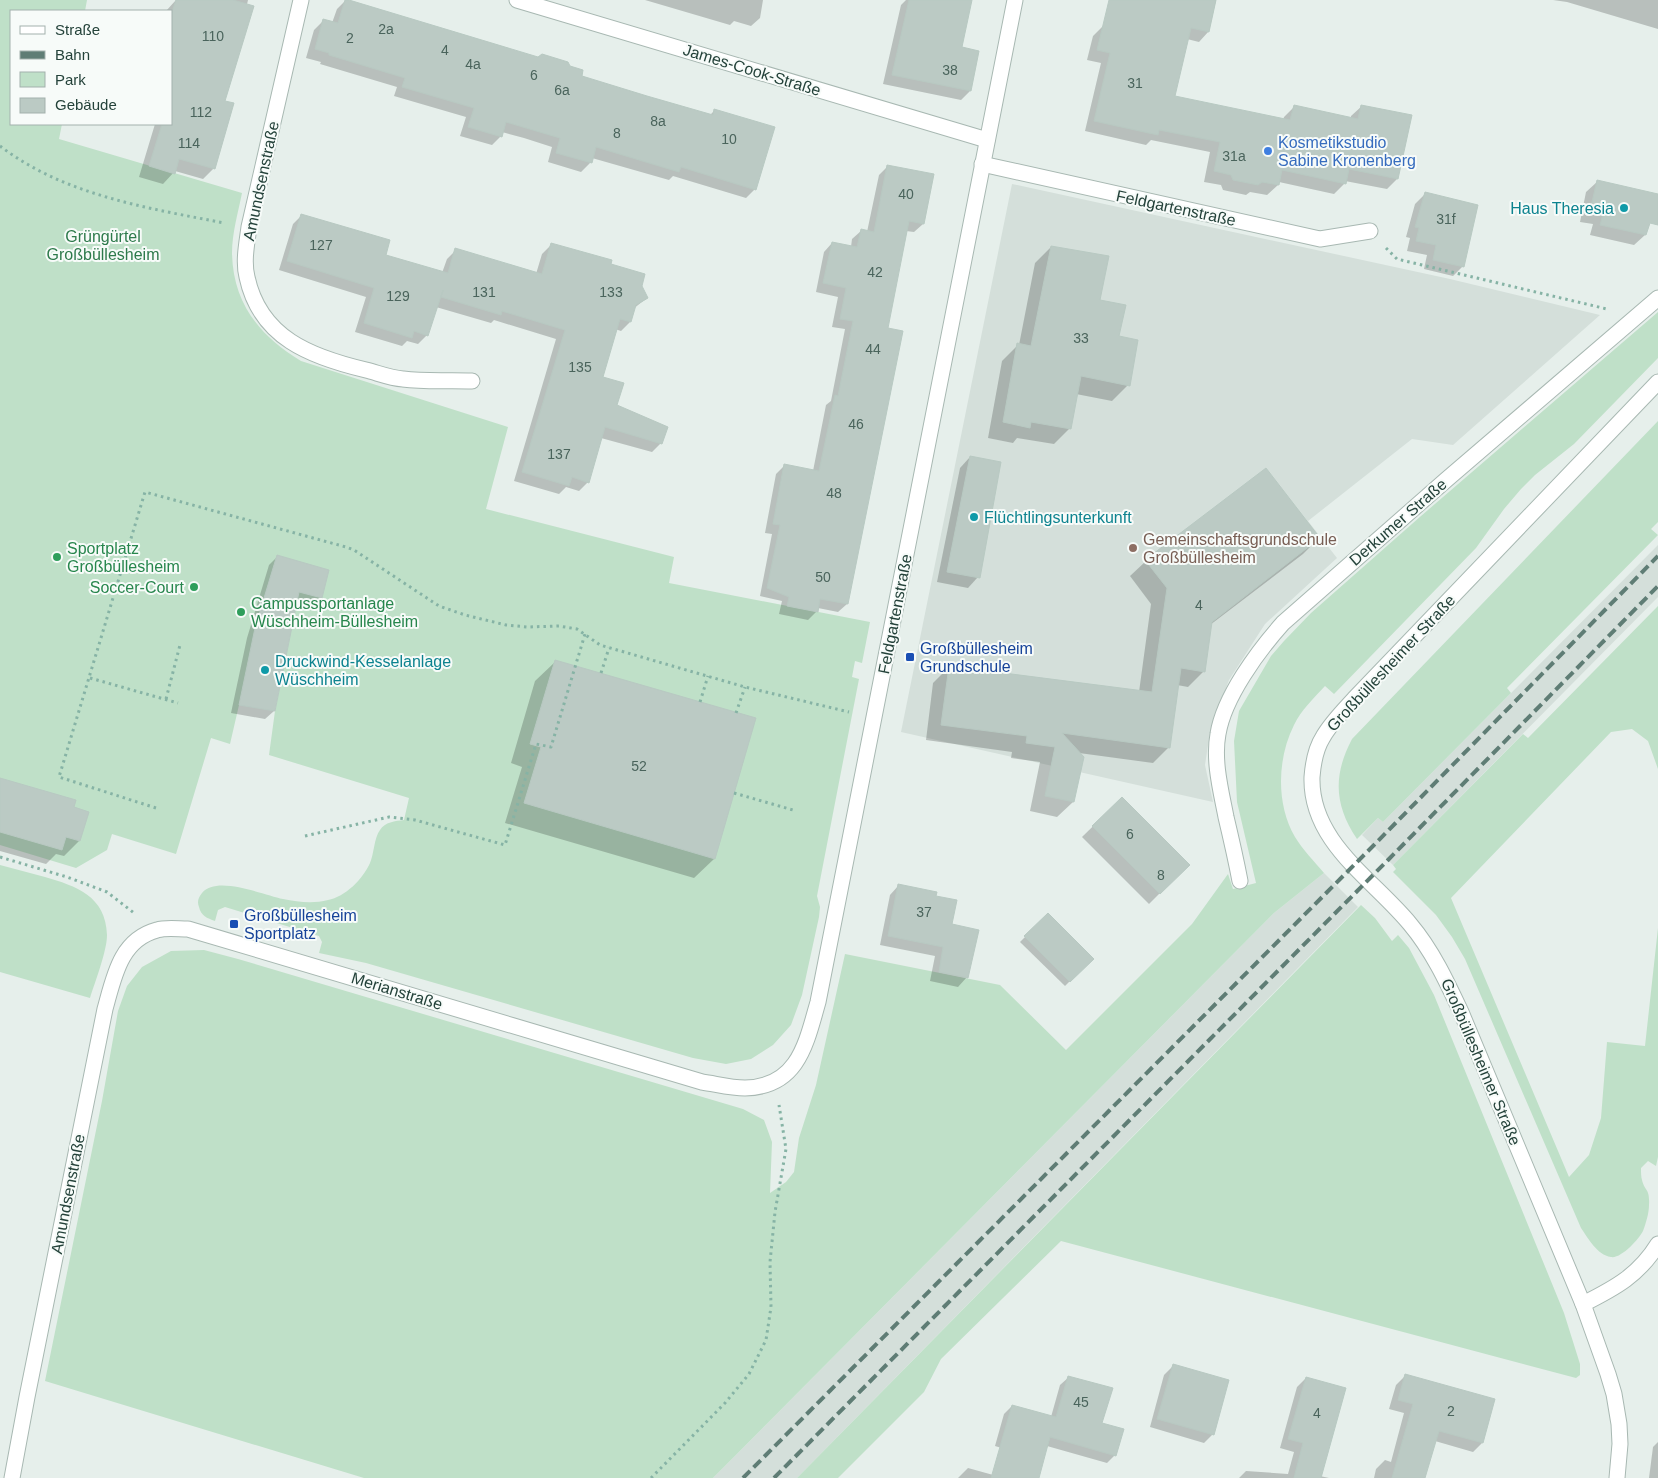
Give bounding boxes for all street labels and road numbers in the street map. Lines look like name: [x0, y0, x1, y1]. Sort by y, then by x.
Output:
street label: James-Cook-Straße: [681, 41, 823, 99]
street label: Amundsenstraße: [240, 120, 282, 242]
street label: Feldgartenstraße: [1115, 187, 1237, 229]
street label: Derkumer Straße: [1346, 475, 1450, 569]
street label: Feldgartenstraße: [875, 552, 915, 675]
street label: Großbüllesheimer Straße: [1324, 591, 1459, 734]
street label: Merianstraße: [349, 969, 445, 1013]
street label: Großbüllesheimer Straße: [1438, 976, 1524, 1148]
street label: Amundsenstraße: [48, 1132, 88, 1255]

